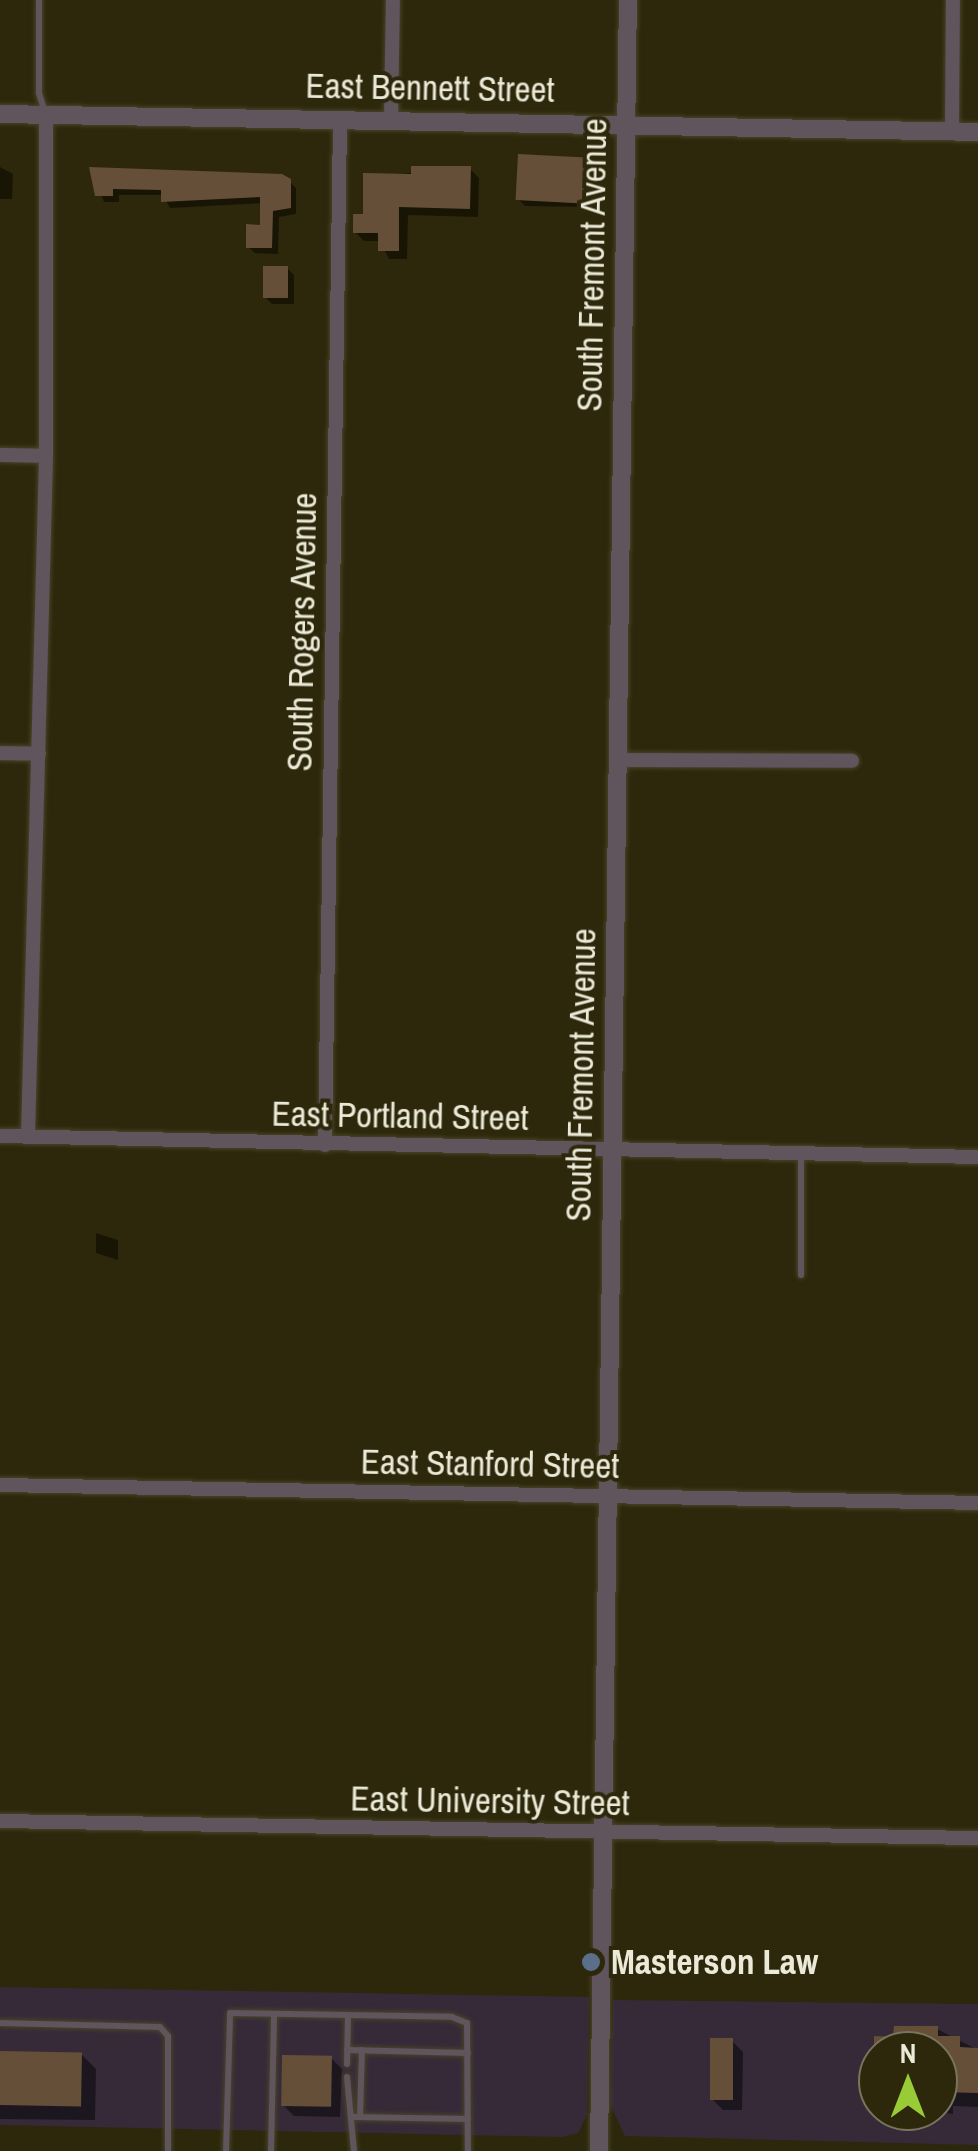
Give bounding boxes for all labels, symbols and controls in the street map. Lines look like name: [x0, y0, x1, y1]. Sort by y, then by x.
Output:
street label: East Bennett Street: [305, 65, 555, 111]
street label: South Fremont Avenue: [568, 117, 616, 413]
street label: South Rogers Avenue: [279, 491, 325, 773]
street label: South Fremont Avenue: [557, 927, 605, 1223]
street label: East Portland Street: [271, 1093, 529, 1139]
street label: East Stanford Street: [360, 1441, 620, 1487]
street label: East University Street: [350, 1778, 630, 1824]
place label: Masterson Law: [611, 1941, 818, 1983]
marker: Masterson Law: [580, 1951, 602, 1973]
north arrow: [858, 2031, 958, 2131]
text: N: [900, 2034, 916, 2072]

